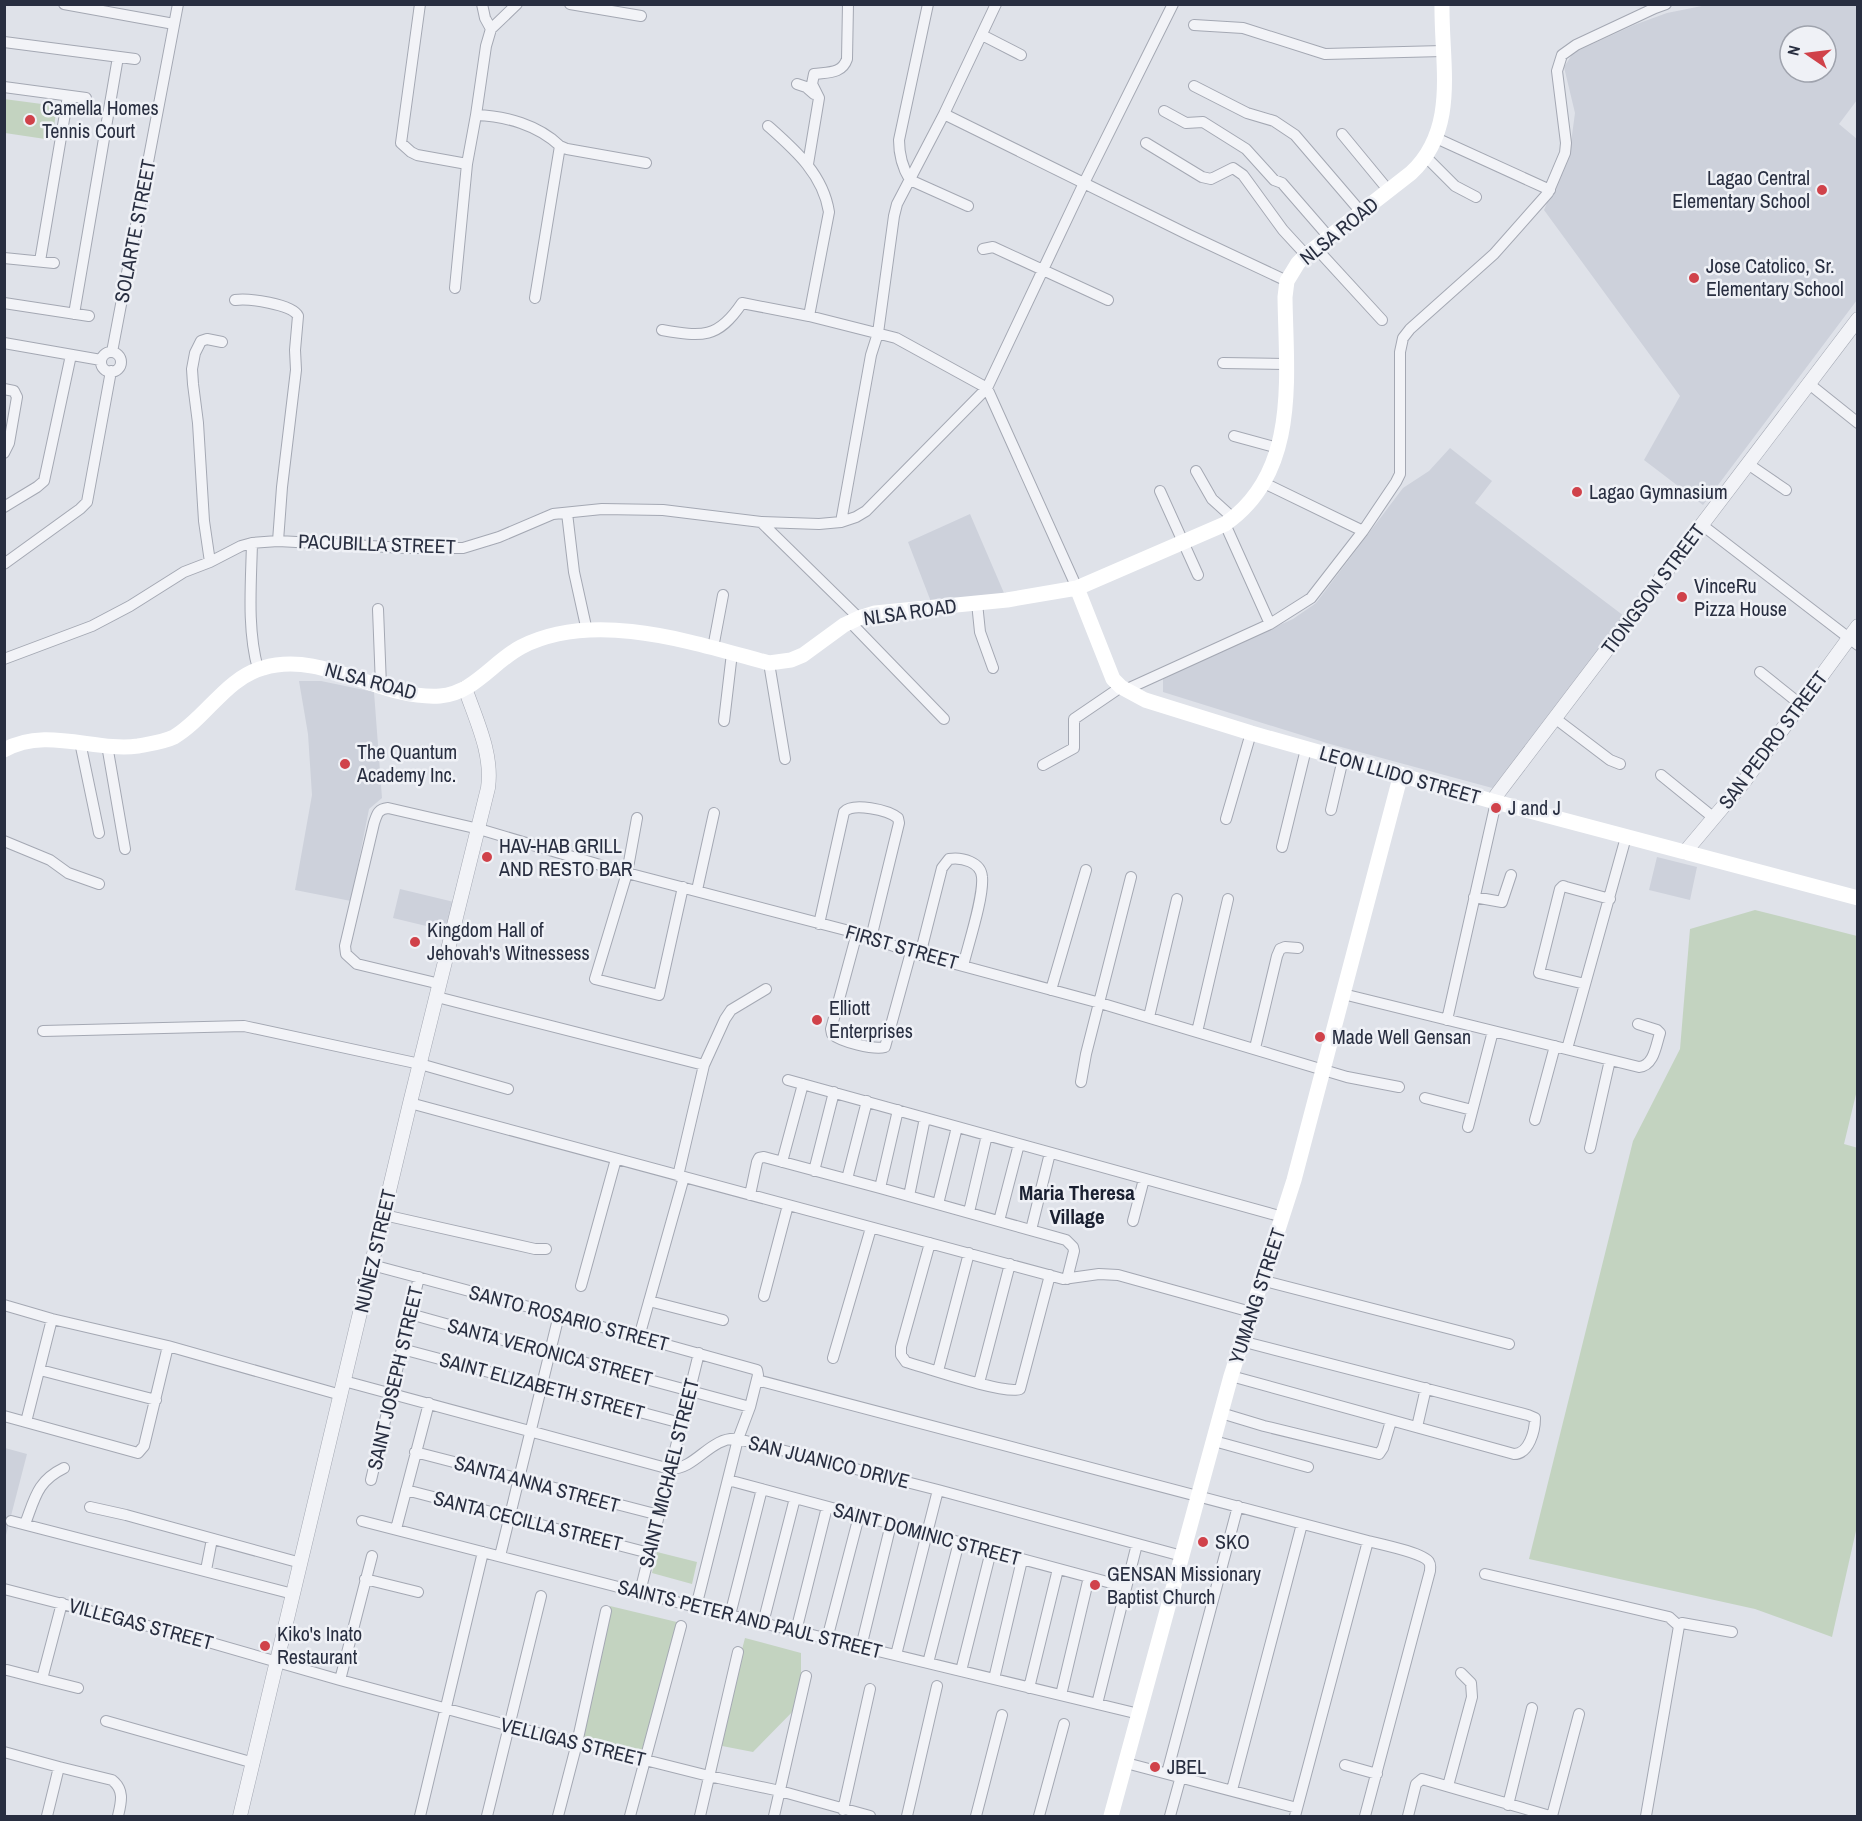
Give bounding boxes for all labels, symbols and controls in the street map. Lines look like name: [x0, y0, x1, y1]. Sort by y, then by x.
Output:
north arrow: [1778, 24, 1838, 84]
text: N: [1782, 43, 1805, 58]
place label: Camella Homes Tennis Court: [42, 94, 159, 144]
marker: Camella Homes Tennis Court: [23, 113, 37, 127]
street label: SOLARTE STREET: [107, 157, 162, 305]
place label: Lagao Central Elementary School: [1672, 164, 1810, 214]
marker: Lagao Central Elementary School: [1815, 183, 1829, 197]
street label: NLSA ROAD: [1294, 191, 1384, 271]
place label: Jose Catolico, Sr. Elementary School: [1706, 252, 1844, 302]
marker: Jose Catolico, Sr. Elementary School: [1687, 271, 1701, 285]
place label: Lagao Gymnasium: [1589, 478, 1728, 505]
marker: Lagao Gymnasium: [1570, 485, 1584, 499]
street label: TIONGSON STREET: [1595, 518, 1711, 659]
street label: PACUBILLA STREET: [298, 527, 456, 560]
place label: VinceRu Pizza House: [1694, 572, 1787, 622]
marker: VinceRu Pizza House: [1675, 590, 1689, 604]
street label: NLSA ROAD: [862, 592, 958, 631]
street label: NLSA ROAD: [322, 655, 420, 706]
street label: SAN PEDRO STREET: [1712, 665, 1833, 814]
place label: The Quantum Academy Inc.: [356, 738, 457, 788]
street label: LEON LLIDO STREET: [1317, 739, 1484, 810]
marker: The Quantum Academy Inc.: [338, 757, 352, 771]
place label: J and J: [1508, 794, 1561, 821]
marker: J and J: [1489, 801, 1503, 815]
place label: HAV-HAB GRILL AND RESTO BAR: [498, 832, 633, 882]
marker: HAV-HAB GRILL AND RESTO BAR: [480, 850, 494, 864]
place label: Kingdom Hall of Jehovah's Witnessess: [427, 916, 590, 966]
street label: FIRST STREET: [842, 918, 962, 976]
marker: Kingdom Hall of Jehovah's Witnessess: [408, 935, 422, 949]
place label: Elliott Enterprises: [829, 994, 913, 1044]
marker: Elliott Enterprises: [810, 1013, 824, 1027]
place label: Made Well Gensan: [1332, 1023, 1471, 1050]
marker: Made Well Gensan: [1313, 1030, 1327, 1044]
district label: Maria Theresa Village: [1019, 1178, 1135, 1231]
street label: NUÑEZ STREET: [347, 1187, 402, 1315]
street label: YUMANG STREET: [1222, 1225, 1291, 1367]
street label: SANTO ROSARIO STREET: [466, 1278, 672, 1357]
street label: SAINT JOSEPH STREET: [360, 1284, 429, 1472]
street label: SANTA VERONICA STREET: [445, 1311, 656, 1392]
street label: SAINT ELIZABETH STREET: [437, 1345, 648, 1426]
street label: SAINT MICHAEL STREET: [632, 1375, 705, 1570]
street label: SAN JUANICO DRIVE: [746, 1428, 912, 1495]
street label: SANTA ANNA STREET: [451, 1448, 623, 1519]
street label: SANTA CECILLA STREET: [431, 1484, 625, 1557]
street label: SAINT DOMINIC STREET: [830, 1496, 1024, 1572]
place label: SKO: [1215, 1528, 1250, 1555]
marker: SKO: [1196, 1535, 1210, 1549]
place label: GENSAN Missionary Baptist Church: [1107, 1560, 1262, 1610]
street label: SAINTS PETER AND PAUL STREET: [615, 1573, 885, 1664]
marker: GENSAN Missionary Baptist Church: [1088, 1578, 1102, 1592]
street label: VILLEGAS STREET: [66, 1591, 216, 1656]
place label: Kiko's Inato Restaurant: [277, 1620, 362, 1670]
marker: Kiko's Inato Restaurant: [258, 1639, 272, 1653]
street label: VELLIGAS STREET: [498, 1710, 648, 1773]
place label: JBEL: [1167, 1753, 1206, 1780]
marker: JBEL: [1148, 1760, 1162, 1774]

